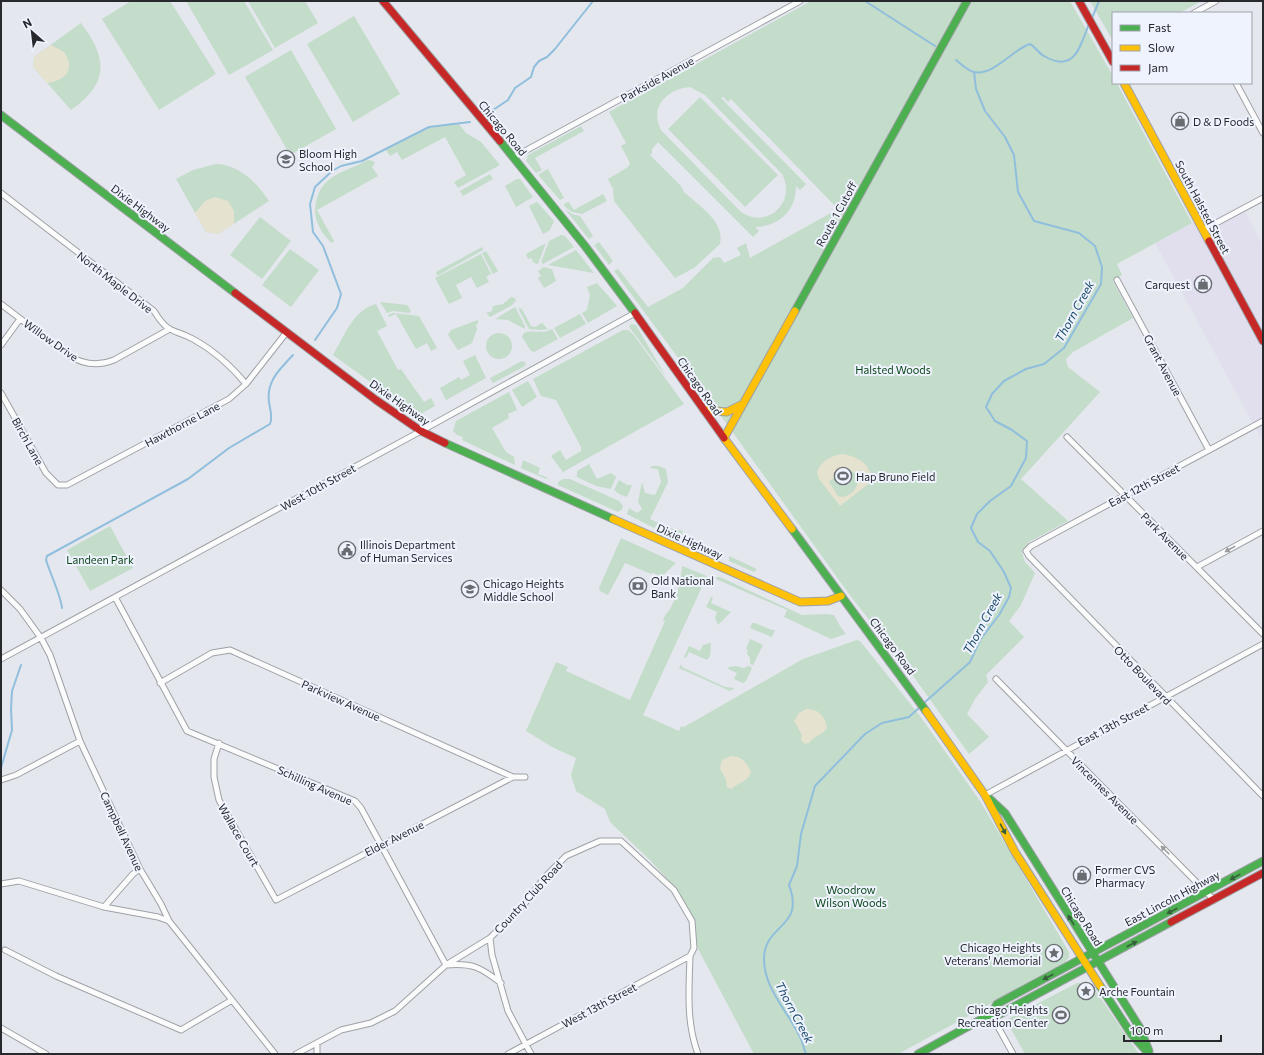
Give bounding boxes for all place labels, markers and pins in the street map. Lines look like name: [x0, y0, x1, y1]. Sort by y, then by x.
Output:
shop icon: D & D Foods: [1170, 111, 1190, 131]
place label: D & D Foods: [1193, 115, 1254, 128]
place label: Bloom High School: [299, 147, 357, 173]
school or university icon: Bloom High School: [276, 149, 296, 169]
shop icon: Carquest: [1193, 274, 1213, 294]
place label: Carquest: [1145, 278, 1190, 291]
sports icon: Hap Bruno Field: [833, 466, 853, 486]
place label: Hap Bruno Field: [856, 470, 935, 483]
place label: Illinois Department of Human Services: [360, 538, 456, 564]
public building icon: Illinois Department of Human Services: [337, 540, 357, 560]
place label: Old National Bank: [651, 574, 714, 600]
bank icon: Old National Bank: [628, 576, 648, 596]
place label: Chicago Heights Middle School: [483, 577, 564, 603]
school or university icon: Chicago Heights Middle School: [460, 579, 480, 599]
place label: Former CVS Pharmacy: [1095, 863, 1155, 889]
shop icon: Former CVS Pharmacy: [1072, 865, 1092, 885]
place label: Chicago Heights Veterans' Memorial: [944, 941, 1041, 967]
place icon: Chicago Heights Veterans' Memorial: [1044, 943, 1064, 963]
place icon: Arche Fountain: [1076, 981, 1096, 1001]
place label: Arche Fountain: [1099, 985, 1175, 998]
place label: Chicago Heights Recreation Center: [957, 1003, 1049, 1029]
sports icon: Chicago Heights Recreation Center: [1051, 1005, 1071, 1025]

